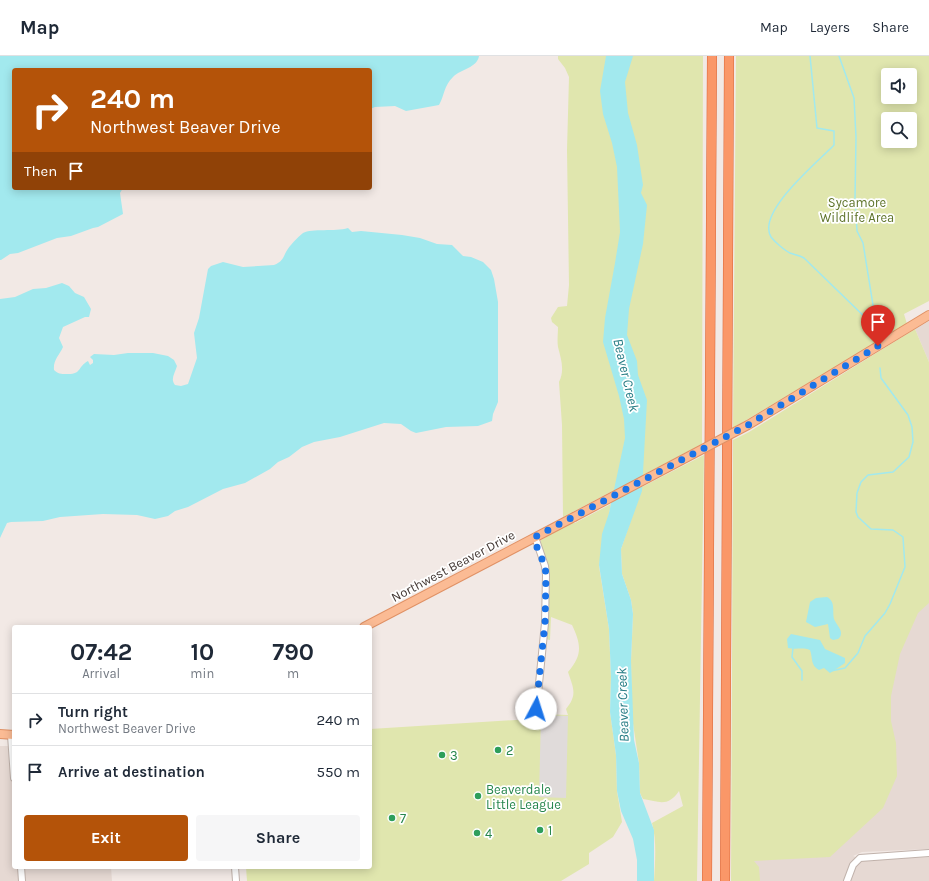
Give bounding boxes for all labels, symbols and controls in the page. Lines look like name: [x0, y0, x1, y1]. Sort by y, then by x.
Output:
text: Map: [20, 17, 59, 39]
text: Map: [760, 19, 788, 36]
text: Layers: [810, 19, 850, 36]
text: Share: [872, 19, 909, 36]
map controls: [881, 68, 917, 148]
button: sound: [881, 68, 917, 104]
text: 240 m: [90, 82, 175, 115]
icon: right: [24, 84, 76, 136]
button: search: [881, 112, 917, 148]
text: Northwest Beaver Drive: [90, 116, 281, 138]
icon: arrive: [65, 160, 87, 182]
text: Then: [24, 162, 57, 180]
park label: Sycamore Wildlife Area: [820, 195, 894, 225]
pin: [861, 305, 895, 346]
icon: arrive: [867, 311, 889, 333]
water label: Beaver Creek: [609, 337, 643, 414]
street label: Northwest Beaver Drive: [389, 527, 518, 605]
text: 07:42: [70, 638, 132, 666]
text: 10: [190, 638, 214, 666]
text: 790: [272, 638, 314, 666]
text: Arrival: [82, 666, 120, 681]
text: min: [190, 666, 214, 681]
text: m: [287, 666, 299, 681]
water label: Beaver Creek: [613, 667, 633, 743]
position arrow: [515, 688, 557, 730]
text: Turn right: [58, 703, 128, 721]
icon: right: [24, 709, 46, 731]
text: 240 m: [316, 711, 360, 729]
text: Northwest Beaver Drive: [58, 721, 196, 736]
place label: 2: [506, 743, 514, 758]
marker: 2: [493, 745, 503, 755]
place label: 3: [450, 748, 458, 763]
marker: 3: [437, 750, 447, 760]
icon: arrive: [24, 761, 46, 783]
text: Arrive at destination: [58, 763, 205, 781]
text: 550 m: [317, 763, 360, 781]
place label: Beaverdale Little League: [486, 782, 561, 812]
marker: Beaverdale Little League: [473, 791, 483, 801]
place label: 7: [400, 811, 406, 826]
marker: 7: [387, 813, 397, 823]
button: Exit: [24, 815, 188, 861]
button: Share: [196, 815, 360, 861]
place label: 1: [548, 823, 552, 838]
marker: 1: [535, 825, 545, 835]
place label: 4: [485, 826, 492, 841]
marker: 4: [472, 828, 482, 838]

